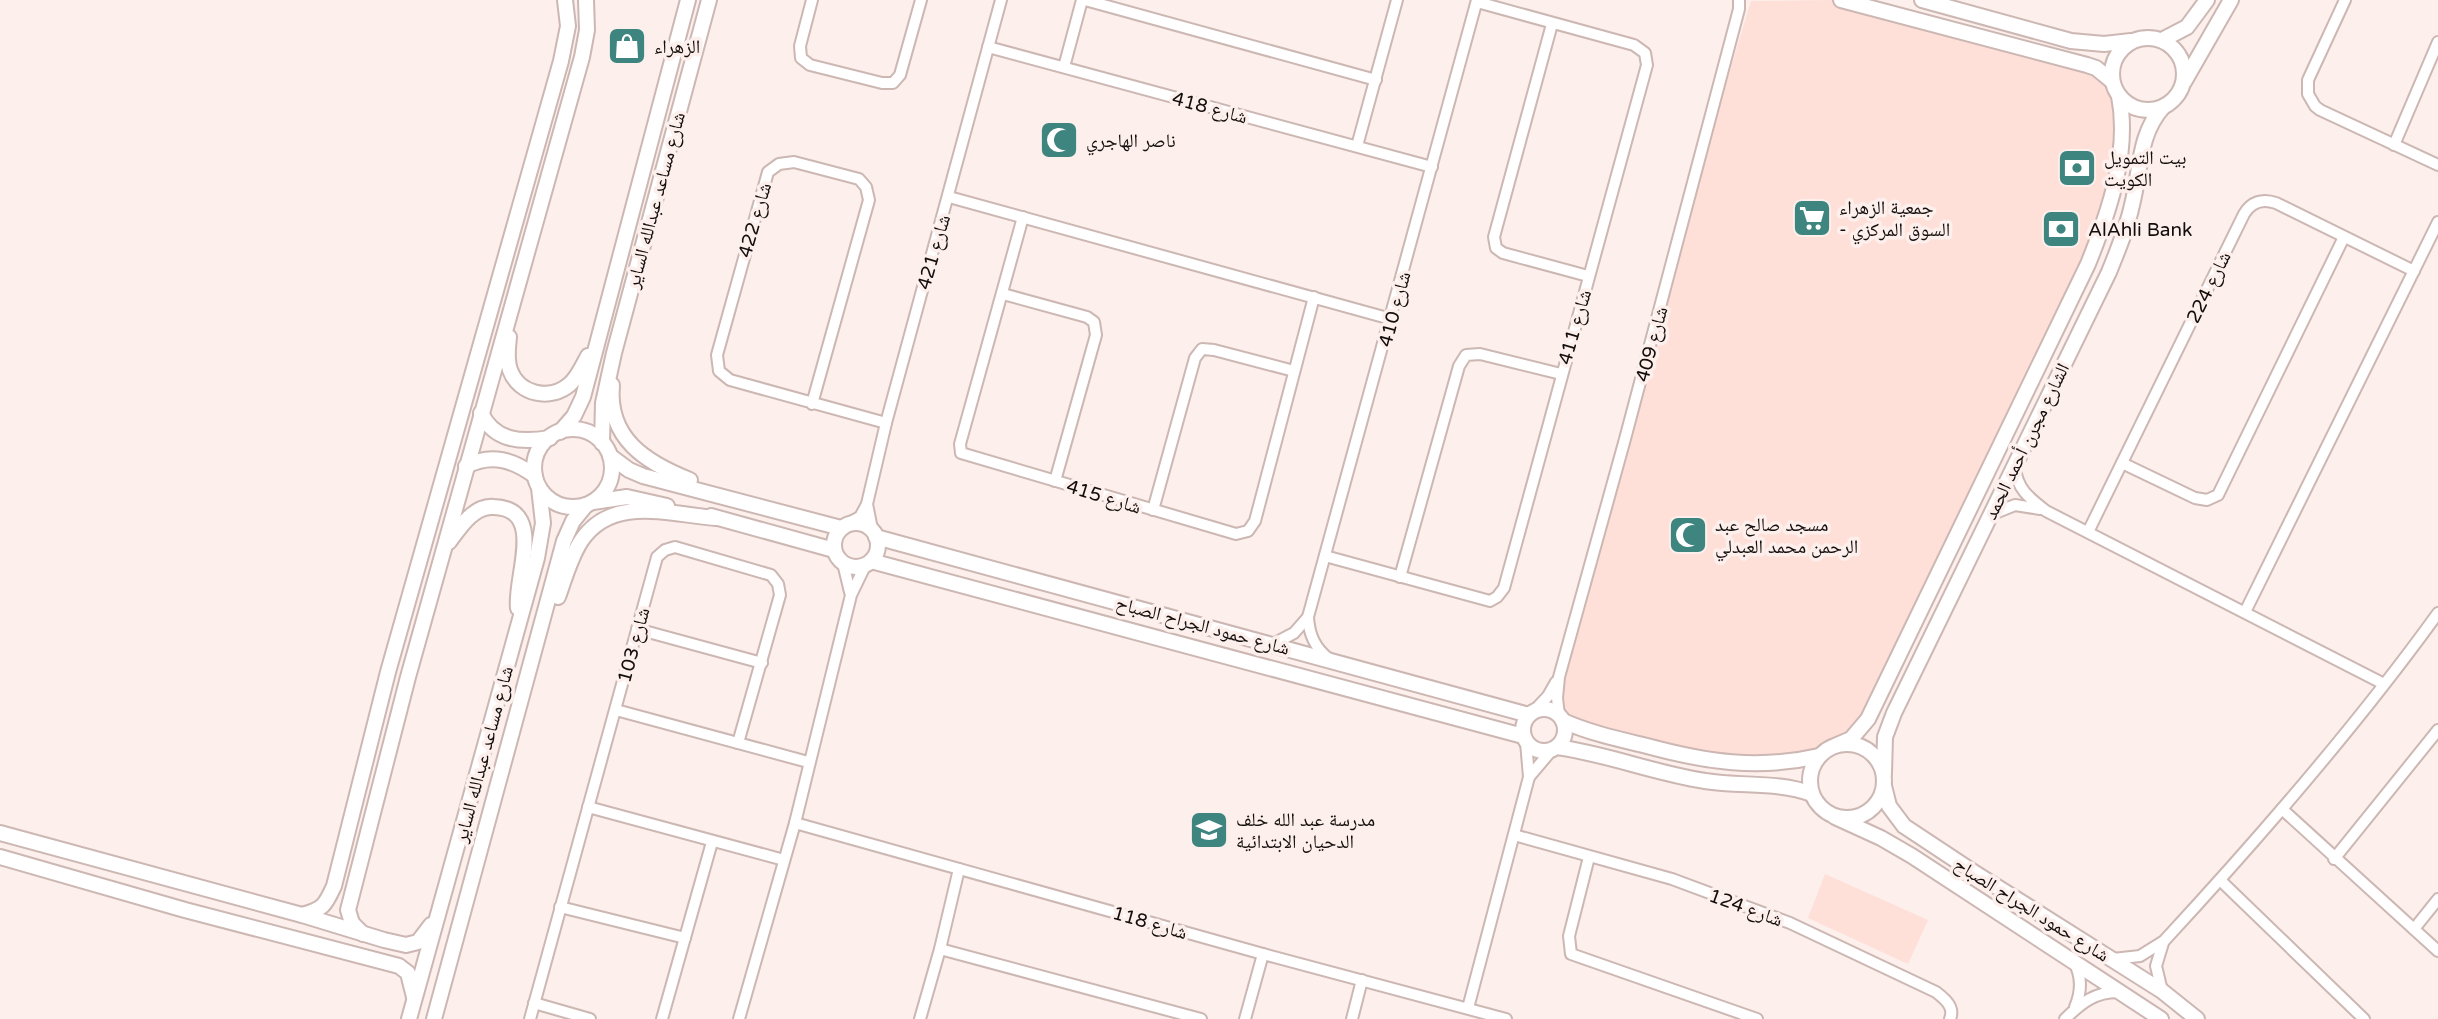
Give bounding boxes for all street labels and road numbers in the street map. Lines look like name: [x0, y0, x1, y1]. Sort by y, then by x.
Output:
street label: شارع 418: [1170, 87, 1250, 129]
street label: شارع مساعد عبدالله الساير: [622, 110, 690, 292]
street label: شارع 422: [734, 180, 776, 260]
street label: شارع 421: [913, 212, 955, 292]
street label: شارع 224: [2182, 248, 2236, 327]
street label: شارع 410: [1374, 269, 1416, 349]
street label: شارع 411: [1554, 287, 1596, 367]
street label: شارع 409: [1631, 304, 1673, 384]
street label: الشارع مجرن أحمد الحمد: [1979, 359, 2074, 523]
street label: شارع 415: [1064, 475, 1144, 519]
street label: شارع حمود الجراح الصباح: [1113, 592, 1292, 660]
street label: شارع 103: [613, 605, 655, 685]
street label: شارع مساعد عبدالله الساير: [450, 664, 518, 846]
street label: شارع حمود الجراح الصباح: [1950, 853, 2113, 967]
street label: شارع 124: [1706, 884, 1786, 931]
street label: شارع 118: [1110, 902, 1190, 944]

